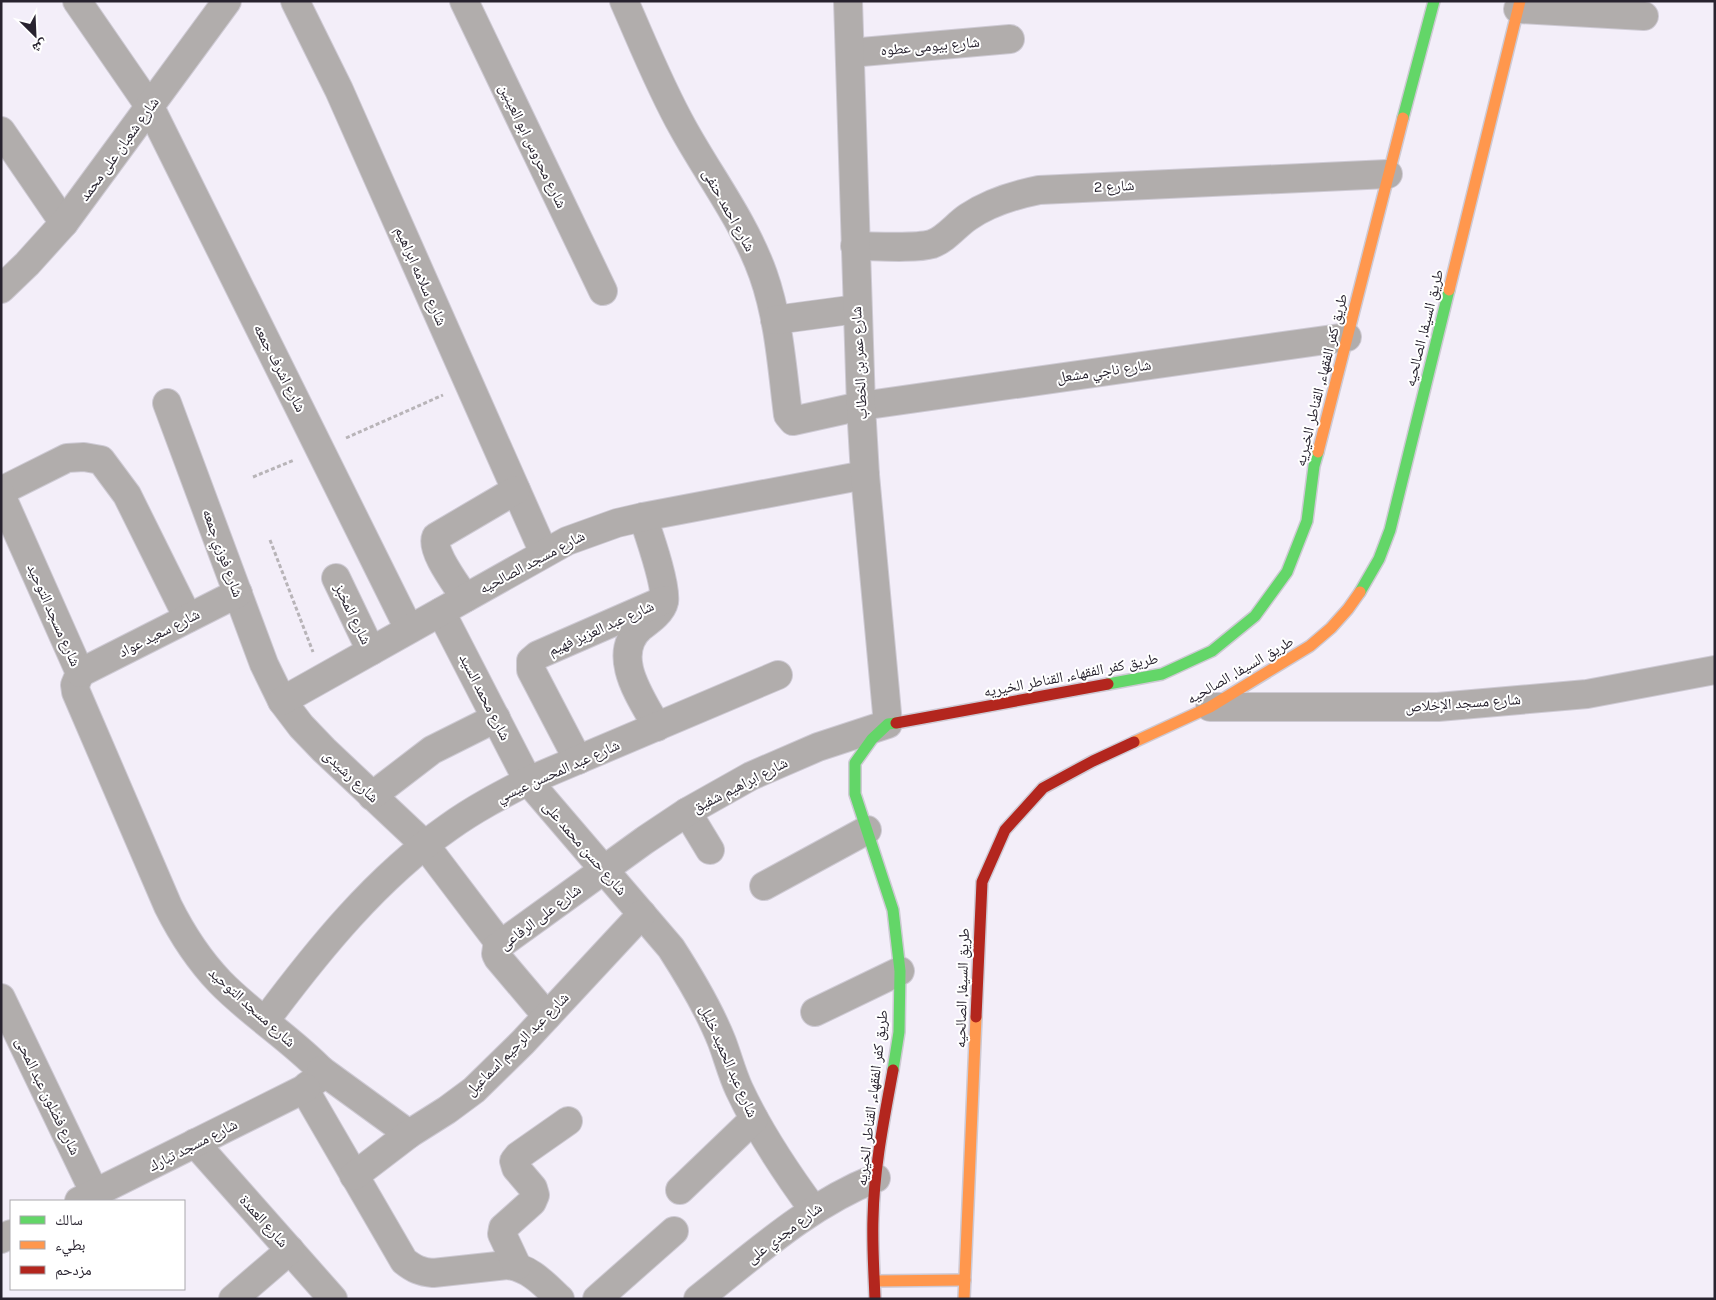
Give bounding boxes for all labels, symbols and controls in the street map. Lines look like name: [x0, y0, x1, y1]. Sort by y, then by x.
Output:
north arrow: [10, 10, 60, 60]
street label: شارع بيومى عطوه: [880, 33, 981, 60]
text: ش: [30, 36, 50, 57]
street label: شارع محروس ابو العينين: [494, 81, 571, 212]
street label: شارع شعبان على محمد: [75, 93, 164, 205]
street label: شارع احمد حنفى: [698, 165, 759, 255]
street label: شارع 2: [1093, 176, 1135, 197]
street label: شارع سلامه ابراهيم: [390, 224, 451, 329]
street label: طريق السيفا, الصالحيه: [1401, 267, 1448, 389]
street label: طريق كفر الفقهاء, القناطر الخيريه: [1291, 292, 1352, 469]
street label: شارع عمر بن الخطاب: [847, 306, 872, 420]
street label: شارع اشرف جمعه: [249, 321, 310, 416]
street label: شارع ناجي مشعل: [1056, 355, 1153, 389]
street label: شارع فوزي جمعه: [196, 506, 247, 601]
street label: شارع مسجد الصالحيه: [476, 527, 589, 598]
street label: شارع مسجد التوحيد: [22, 561, 85, 670]
street label: شارع المخبز: [329, 580, 375, 648]
street label: شارع عبد العزيز فهيم: [545, 597, 657, 660]
street label: شارع سعيد عواد: [115, 605, 203, 662]
street label: طريق السيفا, الصالحيه: [1183, 632, 1297, 709]
street label: طريق كفر الفقهاء, القناطر الخيريه: [982, 649, 1160, 702]
street label: شارع محمد السيد: [455, 651, 515, 744]
street label: شارع مسجد الإخلاص: [1405, 690, 1522, 717]
street label: شارع عبد المحسن عيسي: [494, 736, 624, 809]
street label: شارع رشيدى: [319, 746, 383, 807]
street label: شارع ابراهيم شفيق: [689, 753, 791, 818]
street label: شارع حسن محمد على: [538, 797, 631, 900]
street label: شارع على الرفاعى: [495, 880, 585, 954]
street label: طريق السيفا, الصالحيه: [951, 927, 974, 1048]
street label: شارع مسجد التوحيد: [204, 963, 299, 1052]
street label: شارع عبد الرحيم اسماعيل: [461, 988, 573, 1100]
street label: شارع عبد الحميد خليل: [695, 1002, 762, 1121]
street label: طريق كفر الفقهاء, القناطر الخيريه: [852, 1009, 893, 1187]
street label: شارع فضلون عبد المحى: [11, 1034, 84, 1158]
street label: شارع مسجد تبارك: [146, 1115, 241, 1176]
street label: شارع العمدة: [235, 1191, 292, 1252]
street label: شارع مجدي على: [742, 1199, 827, 1270]
legend: [10, 1200, 185, 1290]
text: سالك: [55, 1211, 83, 1229]
text: بطيء: [55, 1236, 85, 1257]
text: مزدحم: [55, 1261, 92, 1280]

